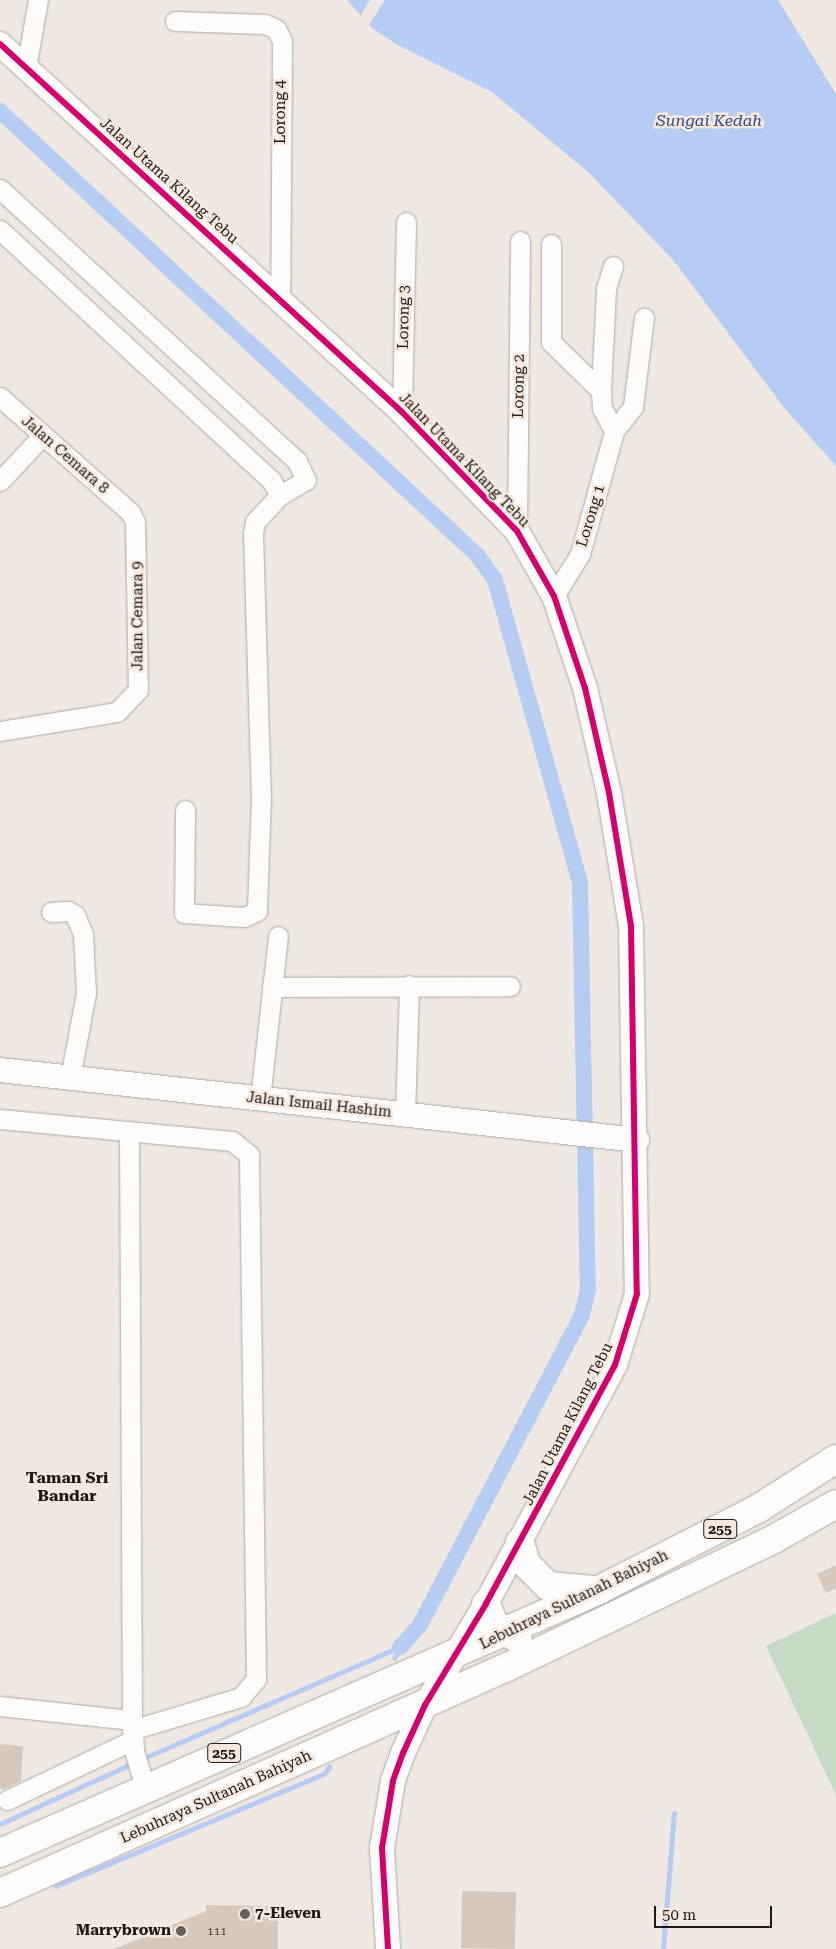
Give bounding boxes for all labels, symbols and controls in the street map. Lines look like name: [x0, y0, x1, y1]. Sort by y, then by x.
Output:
street label: Lorong 4: [272, 80, 290, 144]
water label: Sungai Kedah: [656, 111, 762, 131]
street label: Jalan Utama Kilang Tebu: [96, 114, 242, 248]
street label: Lorong 3: [394, 285, 414, 349]
street label: Lorong 2: [509, 354, 529, 418]
street label: Jalan Utama Kilang Tebu: [395, 389, 533, 531]
street label: Jalan Cemara 8: [18, 412, 112, 498]
street label: Lorong 1: [573, 483, 609, 549]
street label: Jalan Cemara 9: [129, 561, 147, 671]
street label: Jalan Ismail Hashim: [245, 1088, 393, 1122]
street label: Jalan Utama Kilang Tebu: [519, 1340, 617, 1508]
district label: Taman Sri Bandar: [26, 1468, 108, 1506]
road number: 255: [702, 1518, 738, 1540]
street label: Lebuhraya Sultanah Bahiyah: [477, 1546, 671, 1654]
road number: 255: [206, 1742, 242, 1765]
street label: Lebuhraya Sultanah Bahiyah: [117, 1747, 315, 1847]
scale bar: [656, 1896, 774, 1928]
place label: 7-Eleven: [255, 1905, 321, 1923]
text: 50 m: [662, 1906, 696, 1924]
marker: 7-Eleven: [239, 1908, 251, 1920]
place label: Marrybrown: [76, 1922, 171, 1940]
marker: Marrybrown: [175, 1925, 187, 1937]
house number: 111: [207, 1925, 227, 1939]

